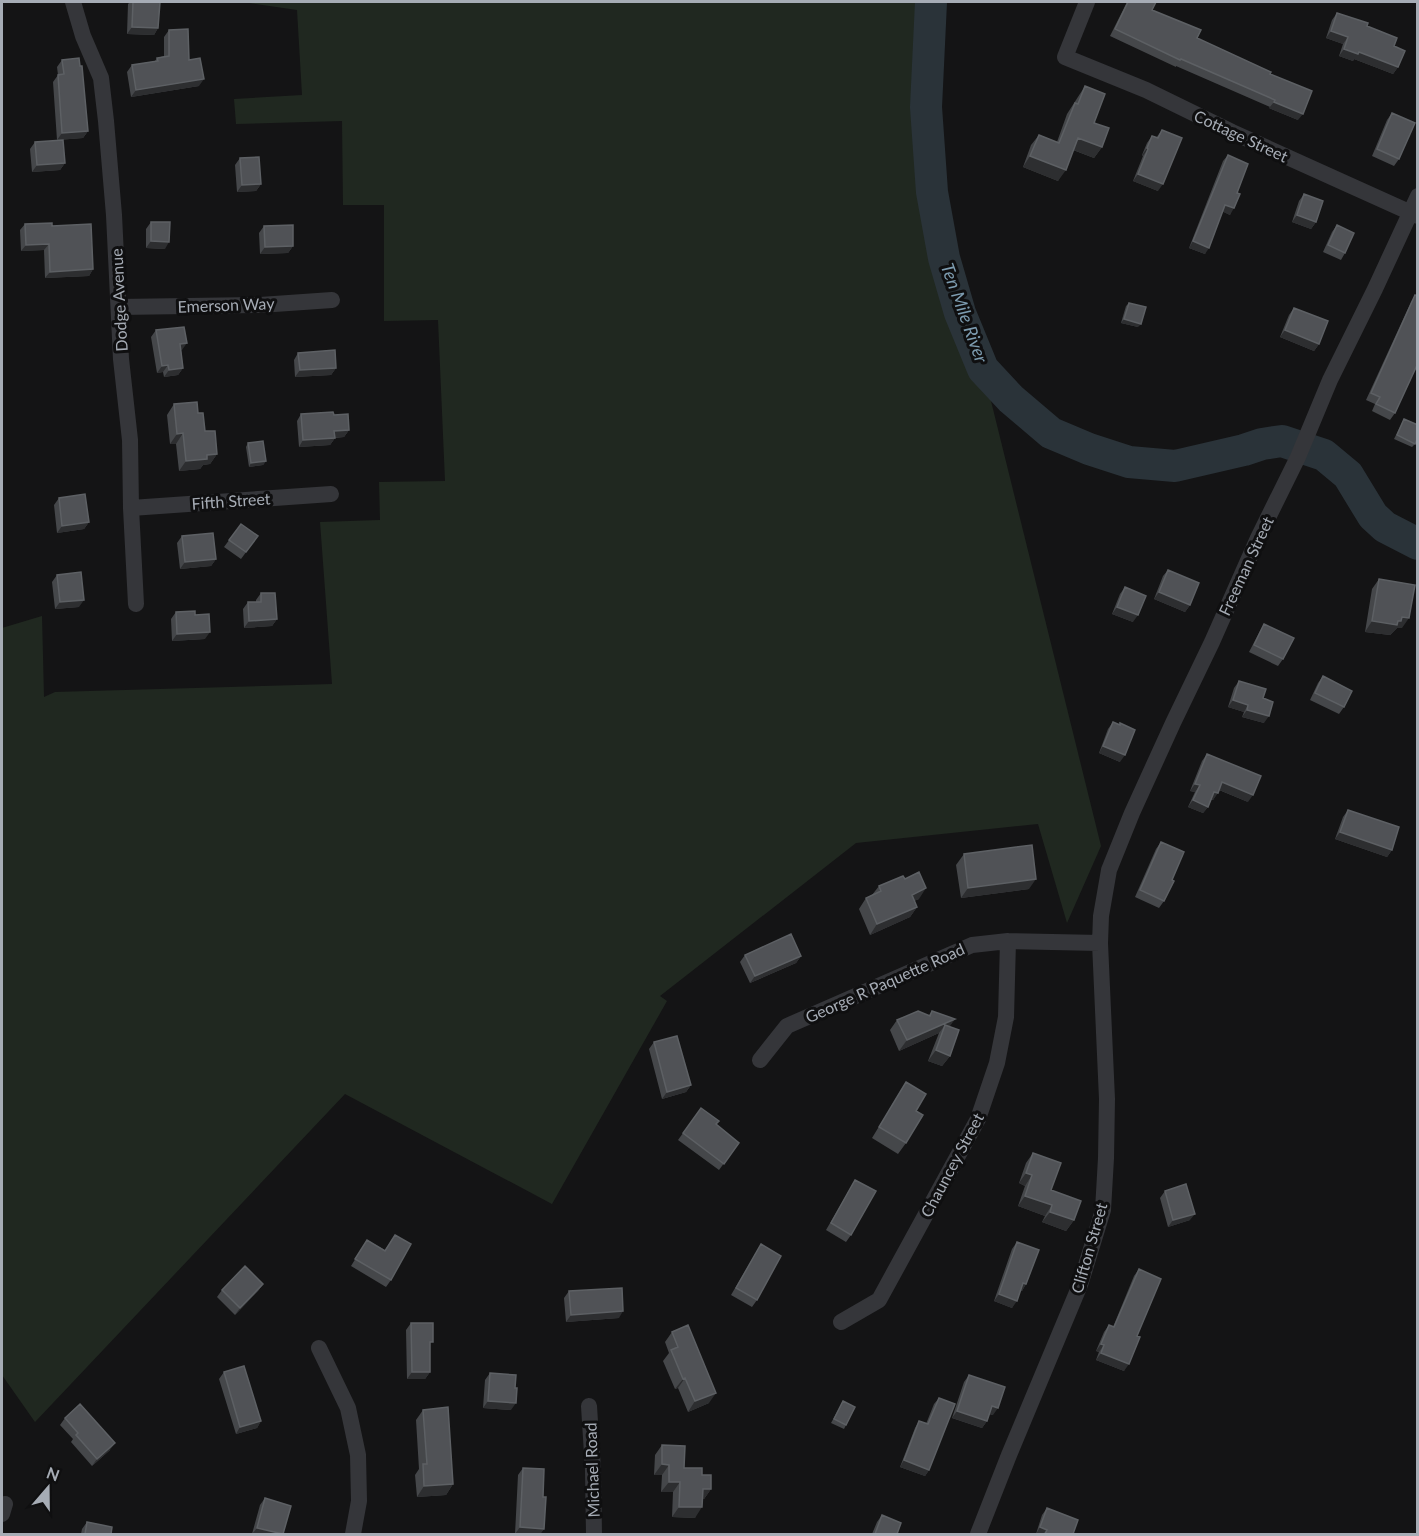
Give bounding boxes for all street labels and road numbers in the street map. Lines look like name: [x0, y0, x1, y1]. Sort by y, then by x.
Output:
street label: Cottage Street: [1191, 106, 1291, 166]
street label: Dodge Avenue: [106, 248, 131, 352]
street label: Emerson Way: [177, 293, 275, 316]
street label: Fifth Street: [191, 488, 271, 513]
street label: Freeman Street: [1214, 513, 1277, 618]
street label: George R Paquette Road: [802, 939, 967, 1026]
street label: Chauncey Street: [916, 1109, 987, 1220]
street label: Clifton Street: [1067, 1200, 1111, 1295]
street label: Michael Road: [580, 1422, 603, 1518]

